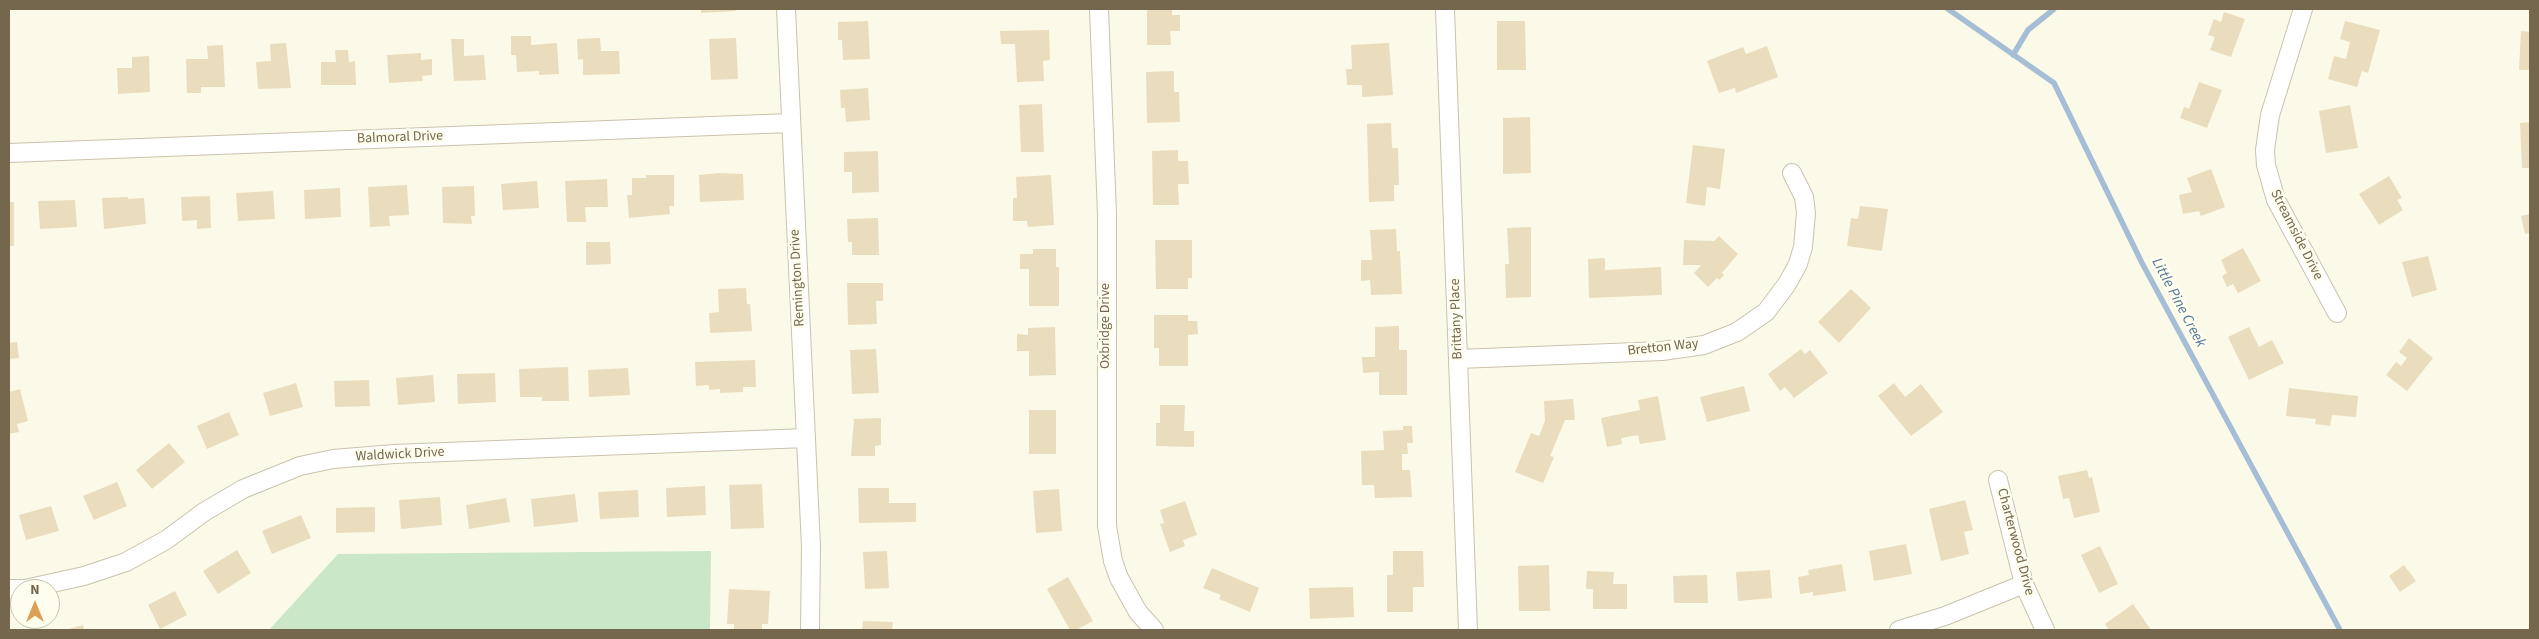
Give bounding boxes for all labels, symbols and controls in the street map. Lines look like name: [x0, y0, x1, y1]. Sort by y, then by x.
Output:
street label: Balmoral Drive: [357, 128, 443, 148]
street label: Streamside Drive: [2266, 187, 2326, 283]
street label: Remington Drive: [787, 229, 809, 327]
water label: Little Pine Creek: [2147, 255, 2209, 351]
street label: Brittany Place: [1447, 278, 1467, 360]
street label: Oxbridge Drive: [1098, 283, 1114, 369]
street label: Bretton Way: [1627, 336, 1699, 360]
street label: Waldwick Drive: [355, 444, 445, 466]
street label: Charterwood Drive: [1993, 487, 2037, 597]
north arrow: [10, 579, 60, 629]
text: N: [30, 580, 40, 600]

